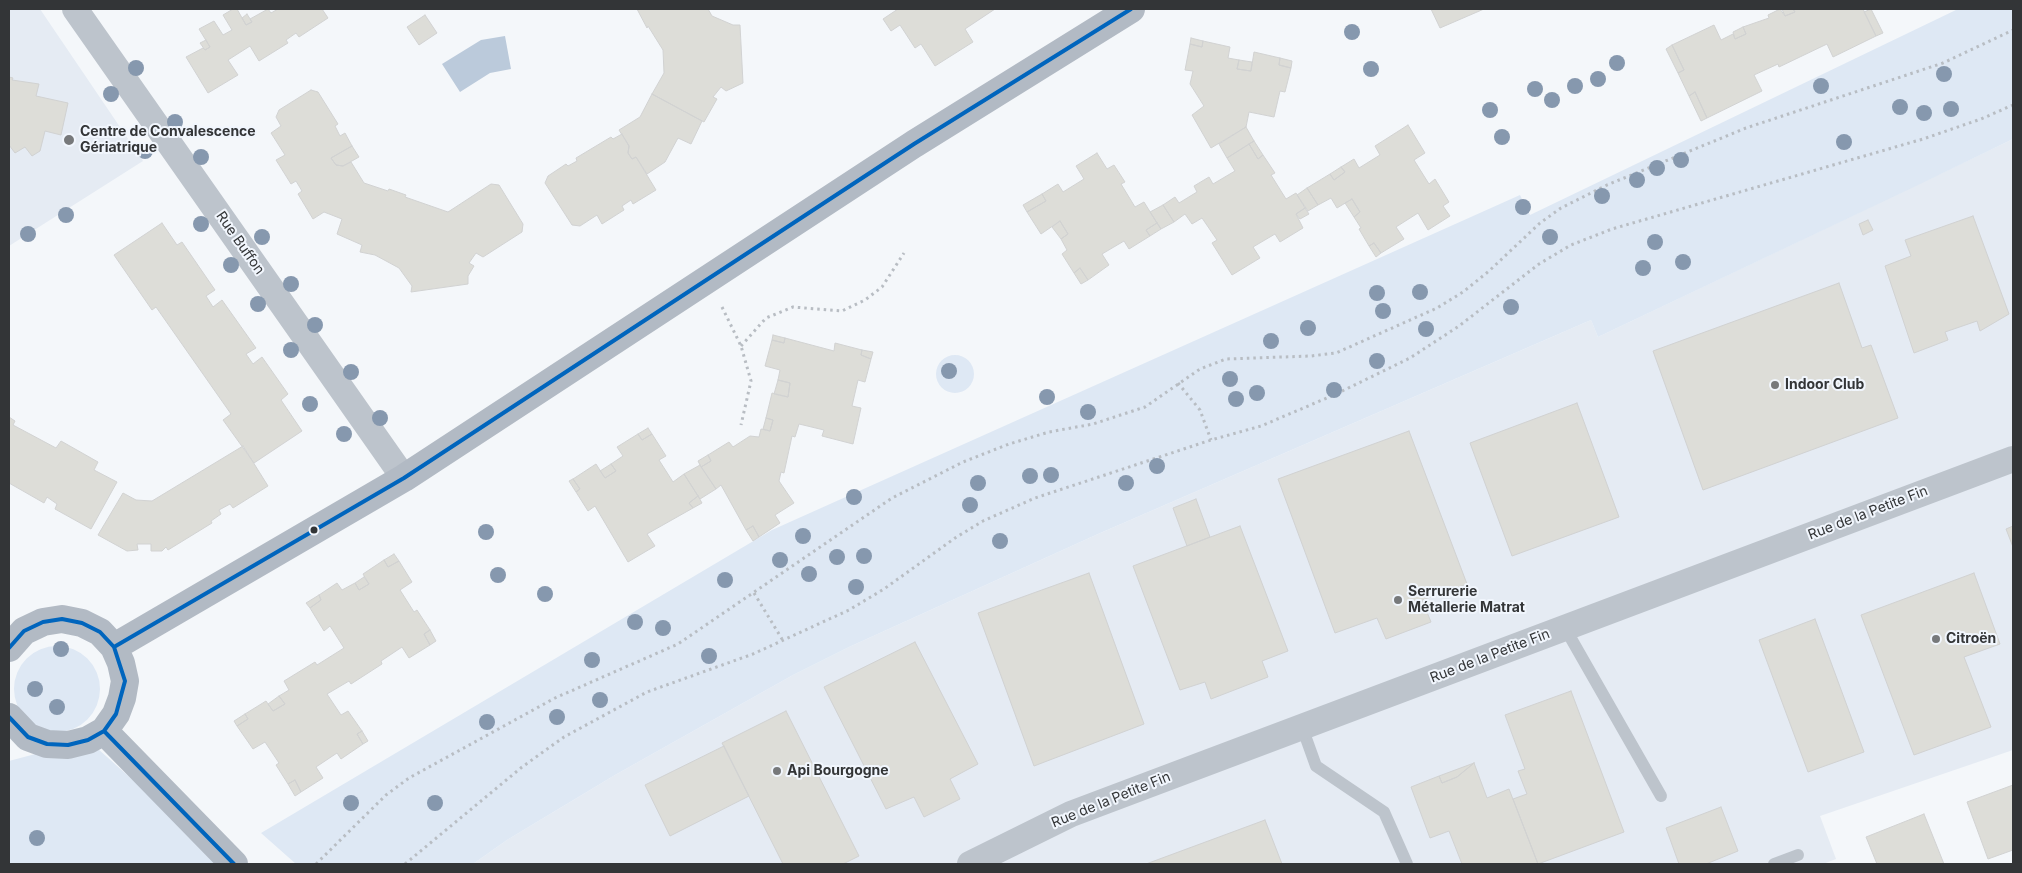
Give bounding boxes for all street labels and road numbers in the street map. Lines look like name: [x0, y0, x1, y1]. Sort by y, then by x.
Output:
street label: Rue Buffon: [212, 208, 268, 278]
street label: Rue de la Petite Fin: [1806, 482, 1930, 544]
street label: Rue de la Petite Fin: [1428, 625, 1552, 687]
street label: Rue de la Petite Fin: [1049, 768, 1173, 832]

